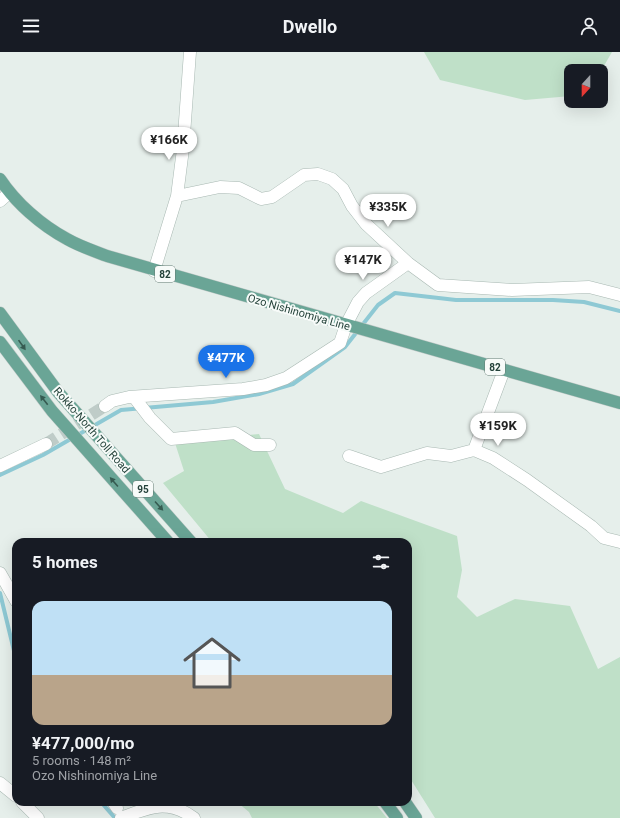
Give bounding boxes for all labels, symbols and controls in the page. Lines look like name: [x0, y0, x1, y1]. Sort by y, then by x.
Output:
icon: menu: [20, 15, 42, 37]
icon: person: [578, 15, 600, 37]
text: Dwello: [283, 16, 337, 37]
north arrow: [564, 64, 608, 108]
map controls: [564, 64, 608, 108]
pin: ¥166K: [141, 127, 197, 161]
text: ¥166K: [150, 132, 188, 147]
pin: ¥335K: [360, 194, 416, 228]
text: ¥335K: [369, 199, 407, 214]
pin: ¥147K: [335, 247, 391, 281]
text: ¥147K: [344, 252, 382, 267]
road number: 82: [155, 266, 175, 282]
street label: Ozo Nishinomiya Line: [246, 292, 352, 333]
one-way arrow: [18, 339, 27, 350]
pin: ¥477K: [198, 345, 254, 379]
text: ¥477K: [207, 350, 245, 365]
road number: 82: [485, 359, 505, 375]
street label: Rokko-North Toll Road: [51, 385, 132, 476]
one-way arrow: [40, 395, 48, 405]
pin: ¥159K: [470, 413, 526, 447]
text: ¥159K: [479, 418, 517, 433]
one-way arrow: [109, 477, 119, 487]
road number: 95: [133, 481, 153, 497]
one-way arrow: [154, 501, 163, 511]
icon: filters: [370, 551, 392, 573]
text: 5 homes: [32, 552, 98, 572]
icon: home: [176, 627, 248, 699]
text: ¥477,000/mo: [32, 733, 134, 753]
text: 5 rooms · 148 m²: [32, 753, 131, 768]
text: Ozo Nishinomiya Line: [32, 768, 157, 783]

